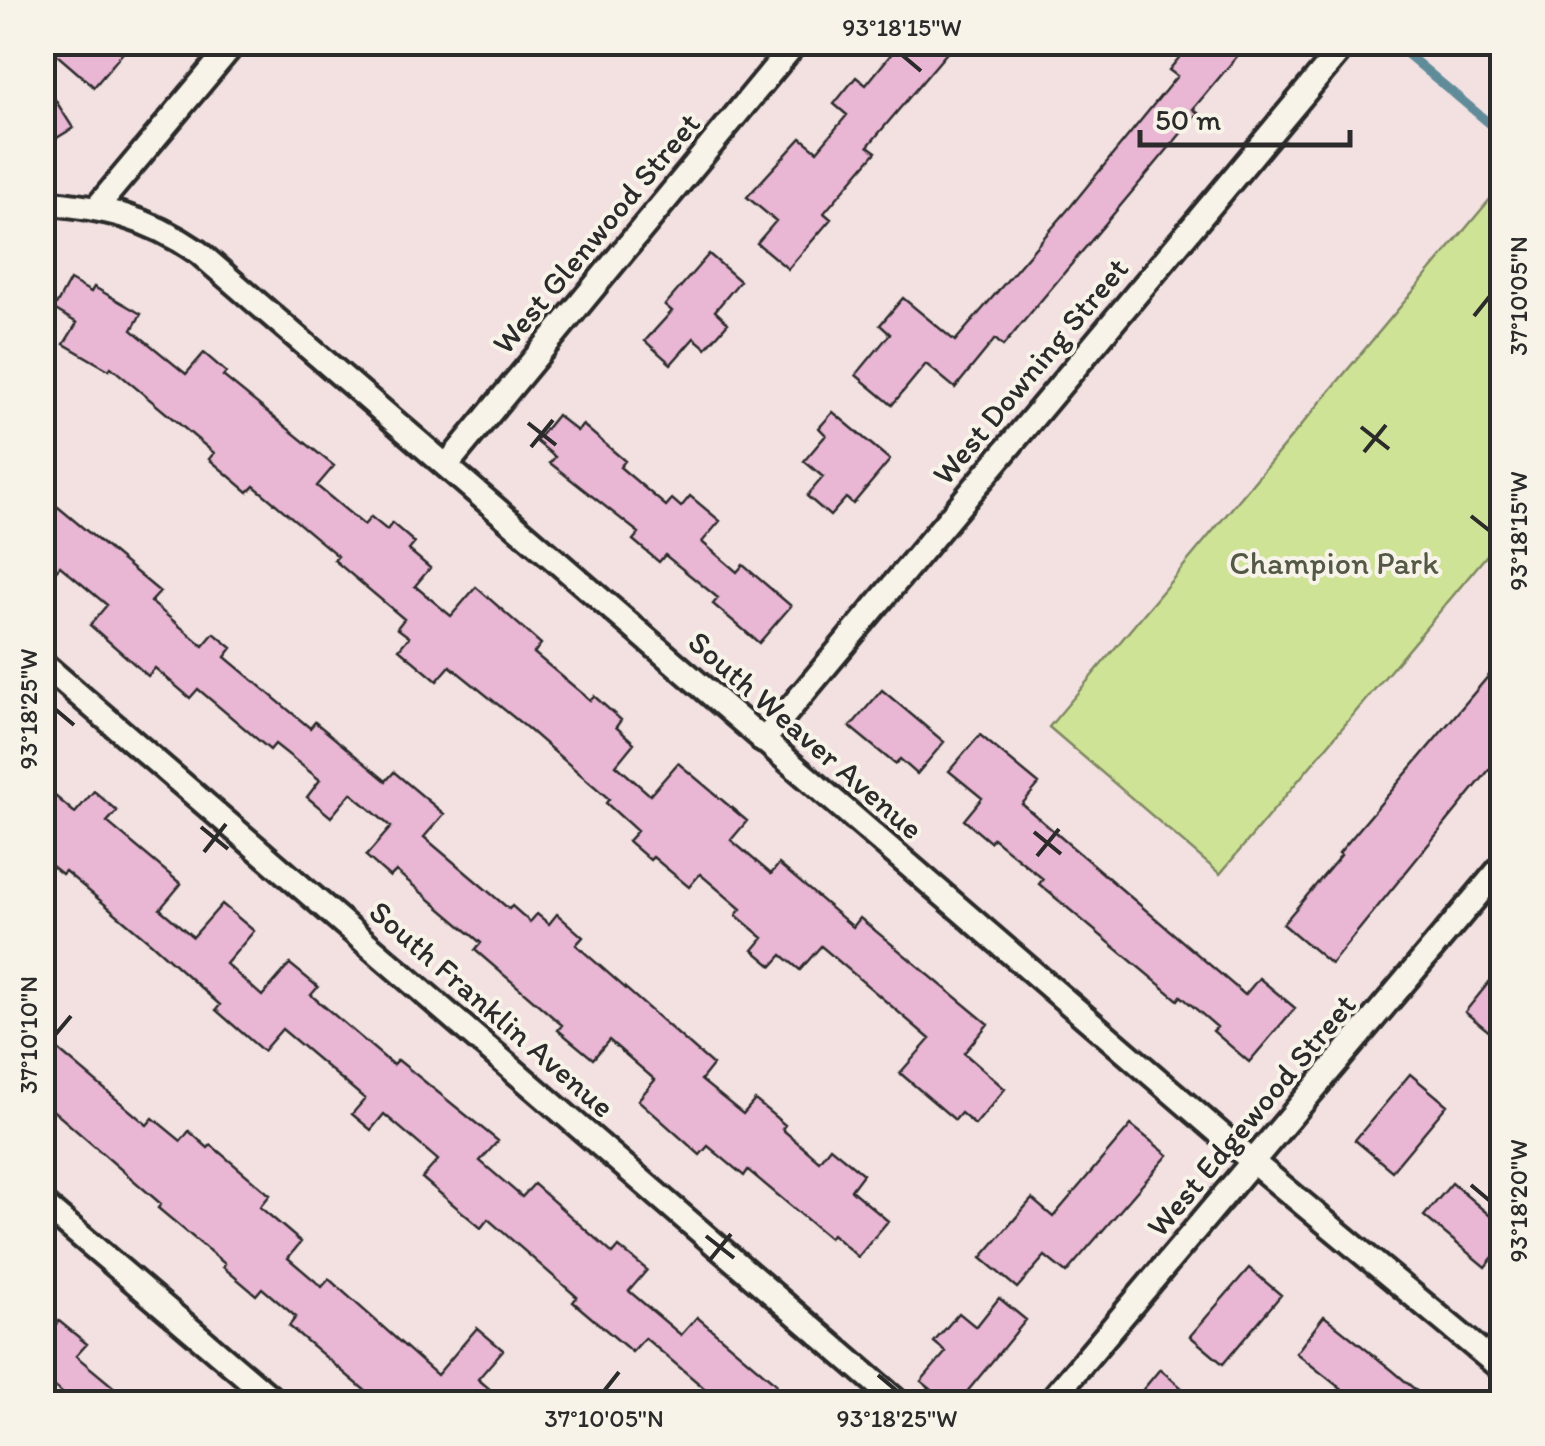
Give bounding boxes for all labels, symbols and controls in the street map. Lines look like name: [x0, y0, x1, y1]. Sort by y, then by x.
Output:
text: 93°18'15"W: [842, 12, 962, 42]
scale bar: [1140, 85, 1350, 147]
text: 50 m: [1155, 101, 1221, 138]
street label: West Glenwood Street: [484, 105, 708, 361]
text: 37°10'05"N: [1503, 236, 1533, 356]
street label: West Downing Street: [924, 250, 1136, 492]
text: 93°18'15"W: [1503, 471, 1533, 591]
park label: Champion Park: [1229, 544, 1439, 582]
street label: South Weaver Avenue: [681, 623, 931, 847]
text: 93°18'25"W: [13, 649, 43, 769]
street label: South Franklin Avenue: [362, 892, 622, 1126]
text: 37°10'10"N: [13, 976, 43, 1094]
street label: West Edgewood Street: [1138, 986, 1364, 1244]
text: 93°18'20"W: [1503, 1139, 1533, 1263]
text: 37°10'05"N: [544, 1403, 664, 1433]
text: 93°18'25"W: [837, 1403, 957, 1433]

